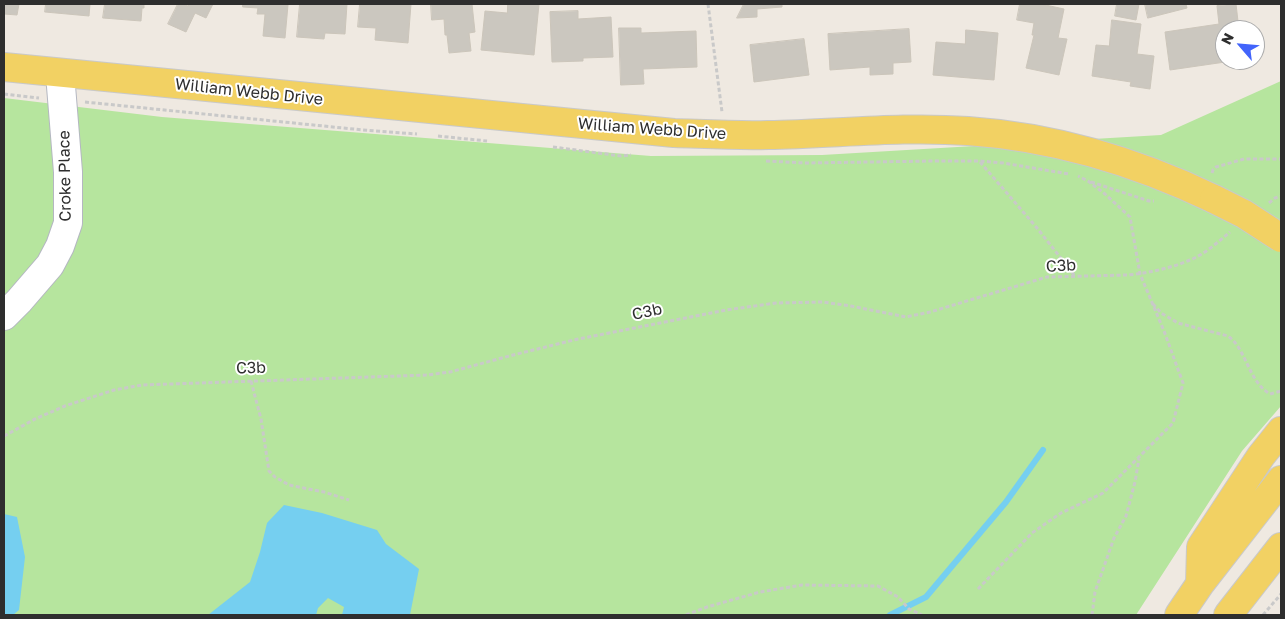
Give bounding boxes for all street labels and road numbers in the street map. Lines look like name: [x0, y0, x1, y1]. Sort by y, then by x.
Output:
street label: William Webb Drive: [174, 75, 324, 109]
street label: William Webb Drive: [577, 114, 727, 144]
street label: Croke Place: [55, 130, 75, 222]
street label: C3b: [1045, 255, 1077, 277]
street label: C3b: [630, 299, 664, 325]
street label: C3b: [236, 358, 266, 378]

